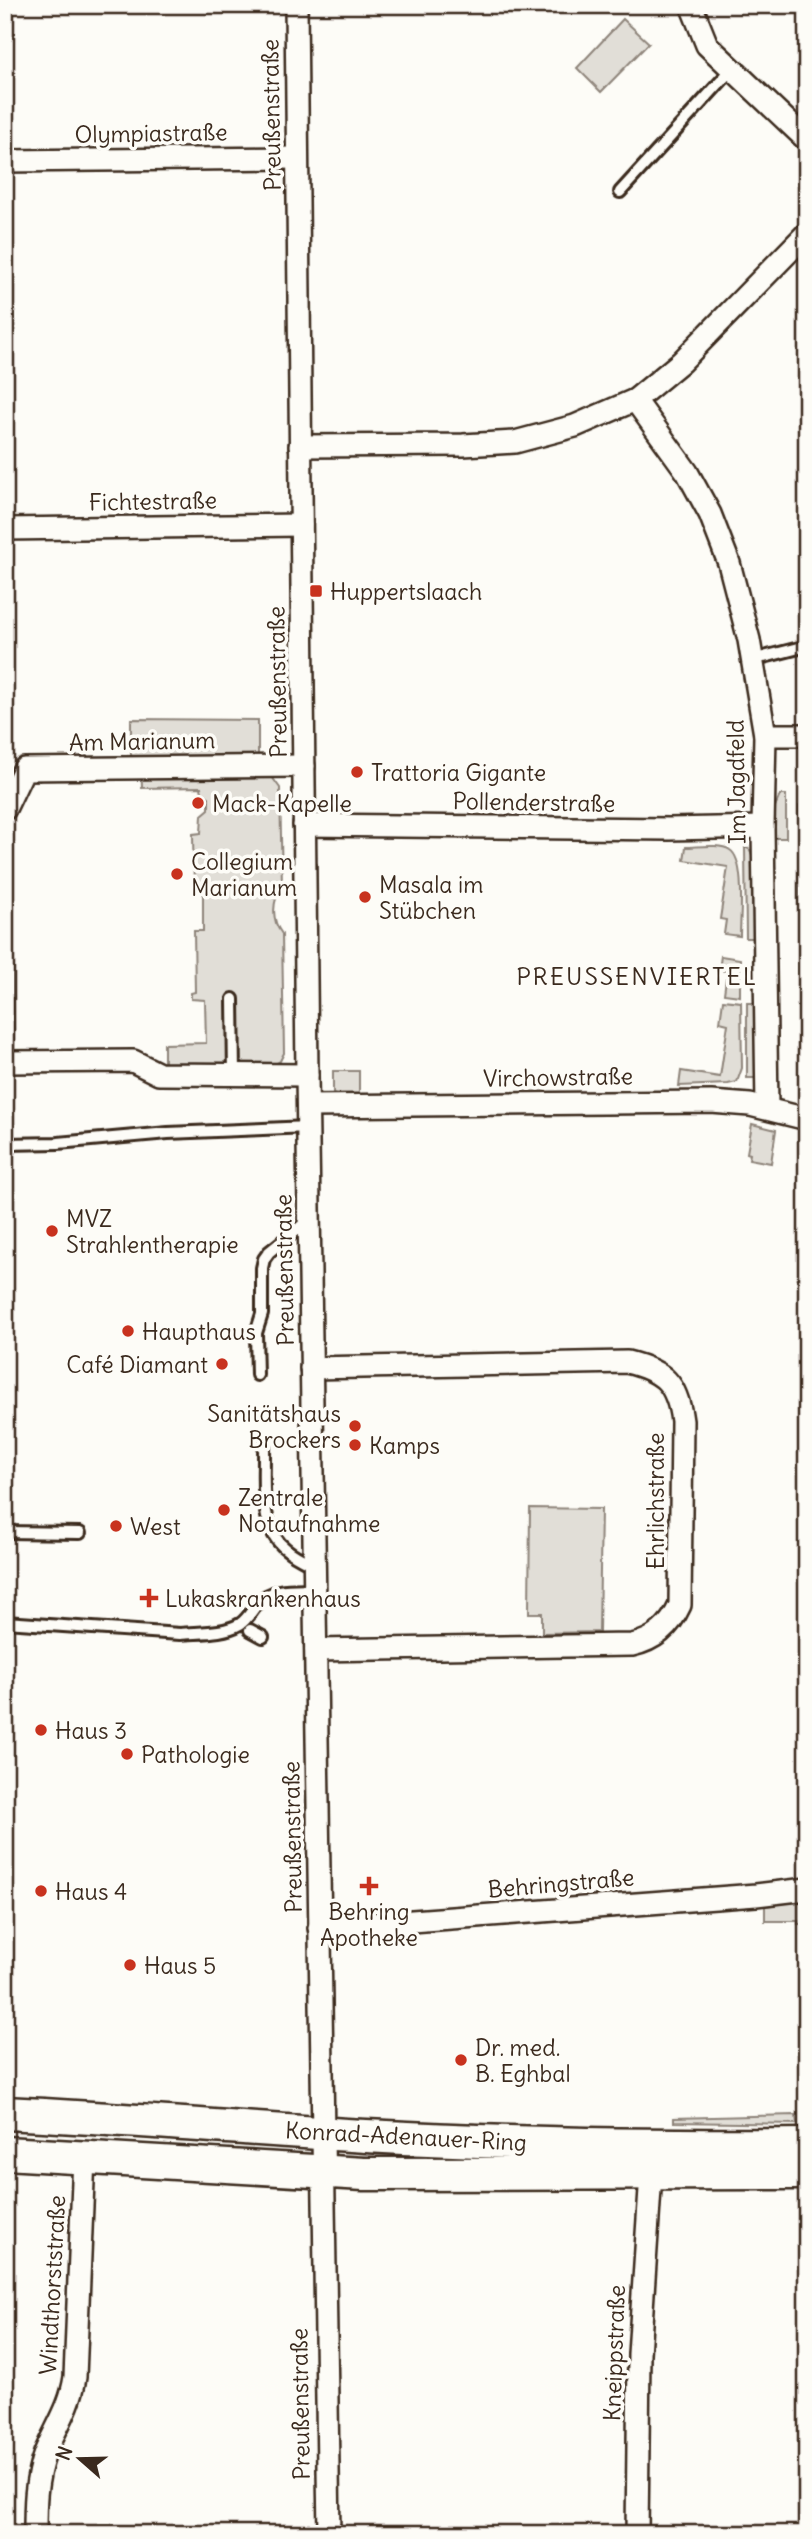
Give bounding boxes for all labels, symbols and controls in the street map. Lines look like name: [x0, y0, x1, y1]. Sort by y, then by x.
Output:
street label: Preußenstraße: [255, 39, 287, 191]
street label: Olympiastraße: [74, 117, 228, 149]
street label: Fichtestraße: [89, 485, 217, 517]
place label: Huppertslaach: [330, 577, 482, 606]
marker: Huppertslaach: [308, 583, 324, 599]
street label: Preußenstraße: [261, 606, 293, 758]
street label: Im Jagdfeld: [720, 719, 752, 845]
street label: Am Marianum: [69, 725, 215, 757]
place label: Trattoria Gigante: [371, 758, 546, 787]
marker: Trattoria Gigante: [349, 764, 365, 780]
street label: Pollenderstraße: [452, 786, 616, 818]
place label: Mack-Kapelle: [212, 789, 352, 818]
marker: Mack-Kapelle: [190, 795, 206, 811]
place label: Collegium Marianum: [191, 847, 297, 902]
marker: Collegium Marianum: [169, 866, 185, 882]
place label: Masala im Stübchen: [379, 870, 483, 925]
marker: Masala im Stübchen: [357, 889, 373, 905]
district label: PREUSSENVIERTEL: [516, 961, 758, 991]
street label: Virchowstraße: [483, 1061, 633, 1093]
street label: Preußenstraße: [268, 1194, 300, 1346]
place label: MVZ Strahlentherapie: [66, 1204, 239, 1259]
marker: MVZ Strahlentherapie: [44, 1223, 60, 1239]
place label: Haupthaus: [142, 1317, 256, 1346]
marker: Haupthaus: [120, 1323, 136, 1339]
place label: Café Diamant: [66, 1350, 208, 1379]
marker: Café Diamant: [214, 1356, 230, 1372]
place label: Sanitätshaus Brockers: [207, 1399, 341, 1454]
marker: Sanitätshaus Brockers: [347, 1418, 363, 1434]
place label: Kamps: [369, 1431, 440, 1460]
street label: Ehrlichstraße: [641, 1433, 670, 1569]
marker: Kamps: [347, 1437, 363, 1453]
place label: Zentrale Notaufnahme: [238, 1483, 380, 1538]
marker: Zentrale Notaufnahme: [216, 1502, 232, 1518]
place label: West: [130, 1512, 181, 1541]
marker: West: [108, 1518, 124, 1534]
place label: Lukaskrankenhaus: [165, 1584, 361, 1613]
marker: Lukaskrankenhaus: [139, 1588, 159, 1608]
place label: Haus 3: [55, 1716, 127, 1745]
marker: Haus 3: [33, 1722, 49, 1738]
place label: Pathologie: [141, 1740, 250, 1769]
marker: Pathologie: [119, 1746, 135, 1762]
street label: Preußenstraße: [276, 1761, 308, 1913]
street label: Behringstraße: [487, 1862, 635, 1904]
place label: Haus 4: [55, 1877, 127, 1906]
marker: Behring Apotheke: [361, 1878, 377, 1894]
marker: Haus 4: [33, 1883, 49, 1899]
place label: Behring Apotheke: [320, 1897, 418, 1952]
place label: Haus 5: [144, 1951, 216, 1980]
marker: Haus 5: [122, 1957, 138, 1973]
place label: Dr. med. B. Eghbal: [475, 2033, 571, 2088]
marker: Dr. med. B. Eghbal: [453, 2052, 469, 2068]
street label: Konrad-Adenauer-Ring: [285, 2115, 527, 2157]
street label: Windthorststraße: [33, 2194, 71, 2376]
street label: Kneippstraße: [597, 2284, 631, 2422]
street label: Preußenstraße: [284, 2328, 316, 2480]
north arrow: [46, 2424, 116, 2494]
text: N: [51, 2443, 78, 2463]

